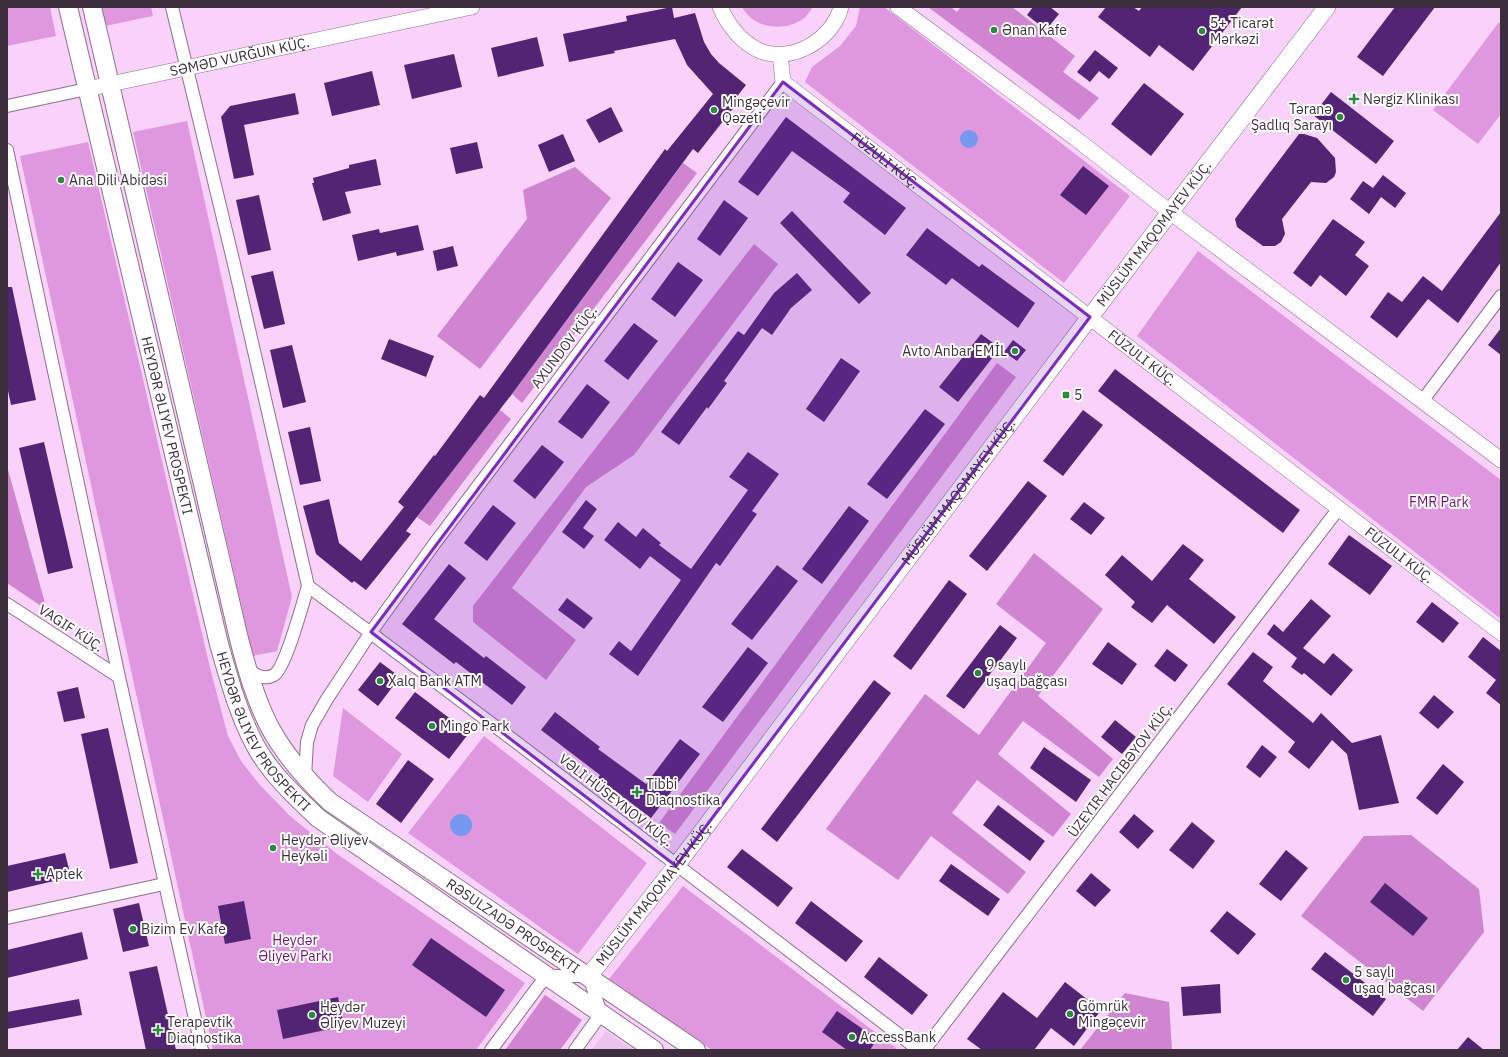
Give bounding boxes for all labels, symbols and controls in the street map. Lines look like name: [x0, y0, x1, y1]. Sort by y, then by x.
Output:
place label: 5+ Ticarət Mərkəzi: [1210, 14, 1274, 48]
place label: Ənan Kafe: [1002, 21, 1067, 39]
marker: Ənan Kafe: [989, 25, 999, 35]
marker: 5+ Ticarət Mərkəzi: [1197, 26, 1207, 36]
street label: SƏMƏD VURĞUN KÜÇ.: [168, 33, 311, 80]
place label: Nərgiz Klinikası: [1363, 90, 1459, 108]
place label: Mingəçevir Qəzeti: [722, 93, 790, 127]
marker: Nərgiz Klinikası: [1348, 93, 1360, 105]
place label: Təranə Şadlıq Sarayı: [1251, 100, 1332, 134]
marker: Mingəçevir Qəzeti: [709, 105, 719, 115]
marker: Təranə Şadlıq Sarayı: [1335, 112, 1345, 122]
street label: FÜZULI KÜÇ.: [847, 128, 923, 192]
street label: MÜSLÜM MAQOMAYEV KÜÇ.: [1093, 157, 1215, 310]
place label: Ana Dili Abidəsi: [69, 171, 167, 189]
marker: Ana Dili Abidəsi: [56, 175, 66, 185]
street label: AXUNDOV KÜÇ.: [527, 302, 601, 392]
street label: FÜZULI KÜÇ.: [1104, 326, 1180, 390]
street label: HEYDƏR ƏLIYEV PROSPEKTI: [137, 334, 197, 516]
place label: Avto Anbar EMİL: [902, 342, 1007, 360]
marker: Avto Anbar EMİL: [1010, 346, 1020, 356]
place label: 5: [1074, 386, 1082, 404]
marker: 5: [1061, 390, 1071, 400]
street label: MÜSLÜM MAQOMAYEV KÜÇ.: [897, 415, 1019, 568]
park label: FMR Park: [1409, 493, 1470, 511]
street label: FÜZULI KÜÇ.: [1361, 523, 1437, 587]
street label: VAGIF KÜÇ.: [35, 600, 107, 656]
street label: HEYDƏR ƏLIYEV PROSPEKTI: [213, 649, 314, 815]
place label: 9 saylı uşaq bağçası: [986, 656, 1067, 690]
marker: 9 saylı uşaq bağçası: [973, 668, 983, 678]
place label: Xalq Bank ATM: [388, 672, 482, 690]
marker: Xalq Bank ATM: [375, 676, 385, 686]
street label: ÜZEYIR HACIBƏYOV KÜÇ.: [1064, 699, 1176, 841]
place label: Mingo Park: [440, 717, 510, 735]
marker: Mingo Park: [427, 721, 437, 731]
street label: VƏLI HÜSEYNOV KÜÇ.: [555, 750, 677, 850]
place label: Tibbi Diaqnostika: [646, 775, 721, 809]
marker: Tibbi Diaqnostika: [631, 786, 643, 798]
street label: MÜSLÜM MAQOMAYEV KÜÇ.: [592, 817, 716, 969]
place label: Heydər Əliyev Heykəli: [281, 831, 368, 865]
marker: Heydər Əliyev Heykəli: [268, 843, 278, 853]
place label: Aptek: [46, 865, 84, 883]
marker: Aptek: [33, 869, 43, 879]
street label: RƏSULZADƏ PROSPEKTI: [443, 874, 583, 978]
place label: Bizim Ev Kafe: [141, 920, 226, 938]
marker: Bizim Ev Kafe: [128, 924, 138, 934]
park label: Heydər Əliyev Parkı: [258, 931, 332, 965]
place label: 5 saylı uşaq bağçası: [1354, 963, 1435, 997]
marker: 5 saylı uşaq bağçası: [1341, 975, 1351, 985]
place label: Gömrük Mingəçevir: [1078, 997, 1146, 1031]
place label: Heydər Əliyev Muzeyi: [320, 998, 406, 1032]
marker: Gömrük Mingəçevir: [1065, 1009, 1075, 1019]
marker: Heydər Əliyev Muzeyi: [307, 1010, 317, 1020]
place label: Terapevtik Diaqnostika: [167, 1013, 242, 1047]
marker: Terapevtik Diaqnostika: [152, 1024, 164, 1036]
place label: AccessBank: [860, 1028, 937, 1046]
marker: AccessBank: [847, 1032, 857, 1042]

